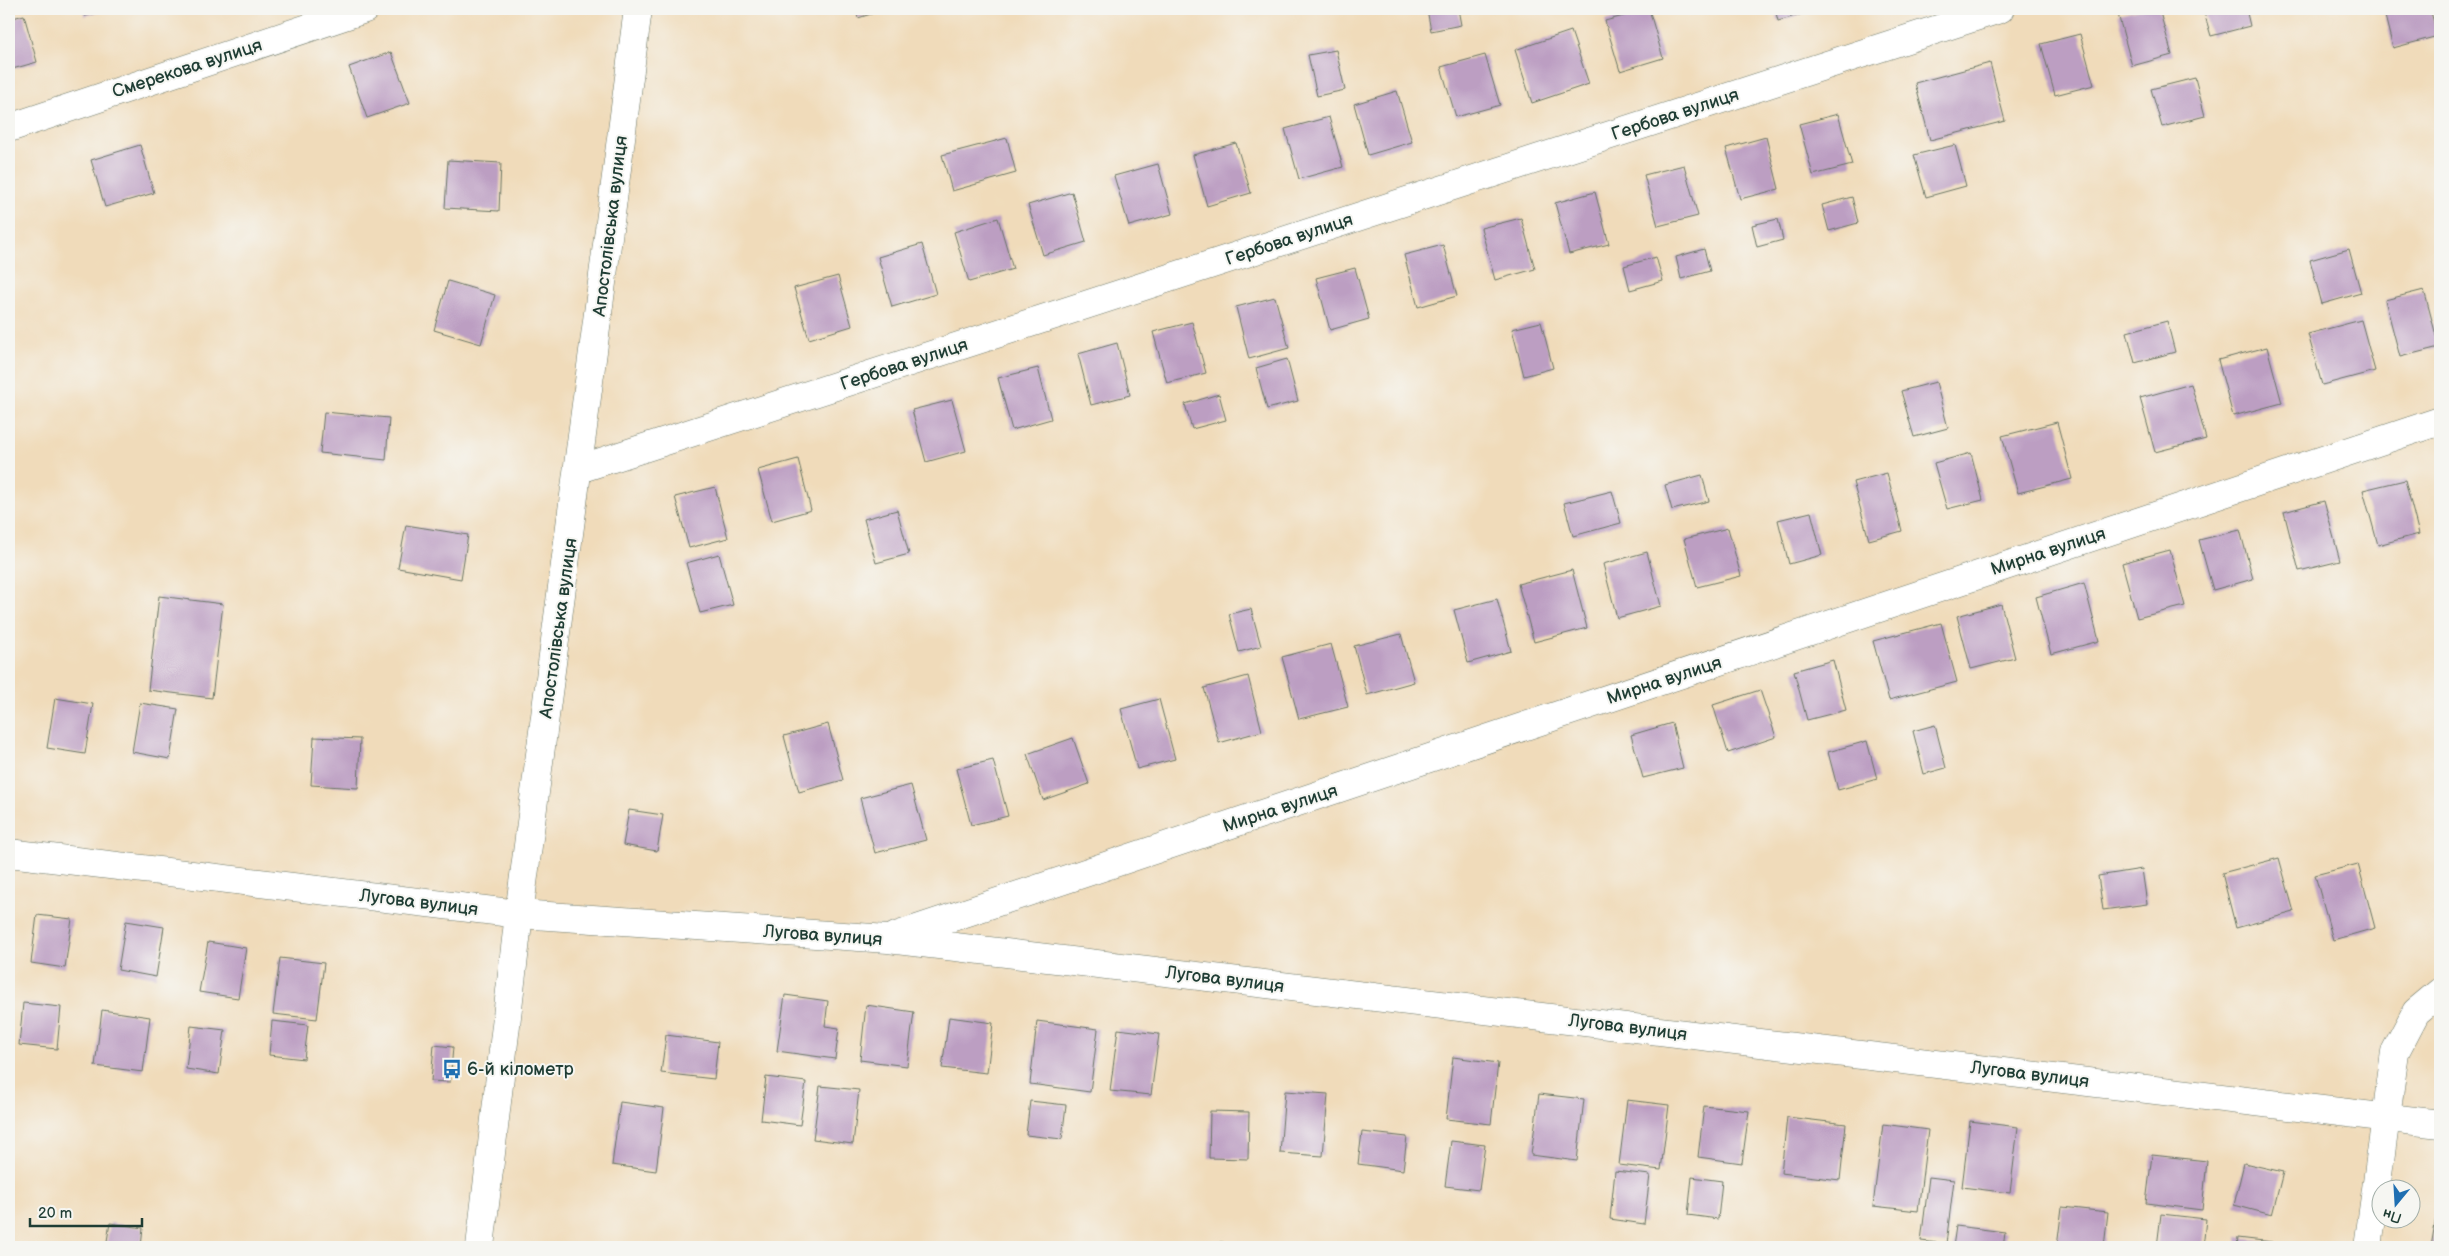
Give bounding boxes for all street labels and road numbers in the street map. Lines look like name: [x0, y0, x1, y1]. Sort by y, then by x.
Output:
street label: Смерекова вулиця: [110, 34, 265, 103]
street label: Гербова вулиця: [1609, 84, 1742, 145]
street label: Апостолівська вулиця: [589, 134, 632, 319]
street label: Гербова вулиця: [1223, 209, 1356, 270]
street label: Гербова вулиця: [838, 334, 971, 395]
street label: Мирна вулиця: [1988, 523, 2108, 580]
street label: Апостолівська вулиця: [535, 537, 582, 721]
street label: Мирна вулиця: [1604, 652, 1724, 709]
street label: Мирна вулиця: [1220, 780, 1340, 837]
street label: Лугова вулиця: [358, 885, 479, 920]
street label: Лугова вулиця: [762, 921, 883, 950]
street label: Лугова вулиця: [1164, 962, 1285, 997]
street label: Лугова вулиця: [1567, 1010, 1688, 1045]
street label: Лугова вулиця: [1969, 1057, 2090, 1092]

